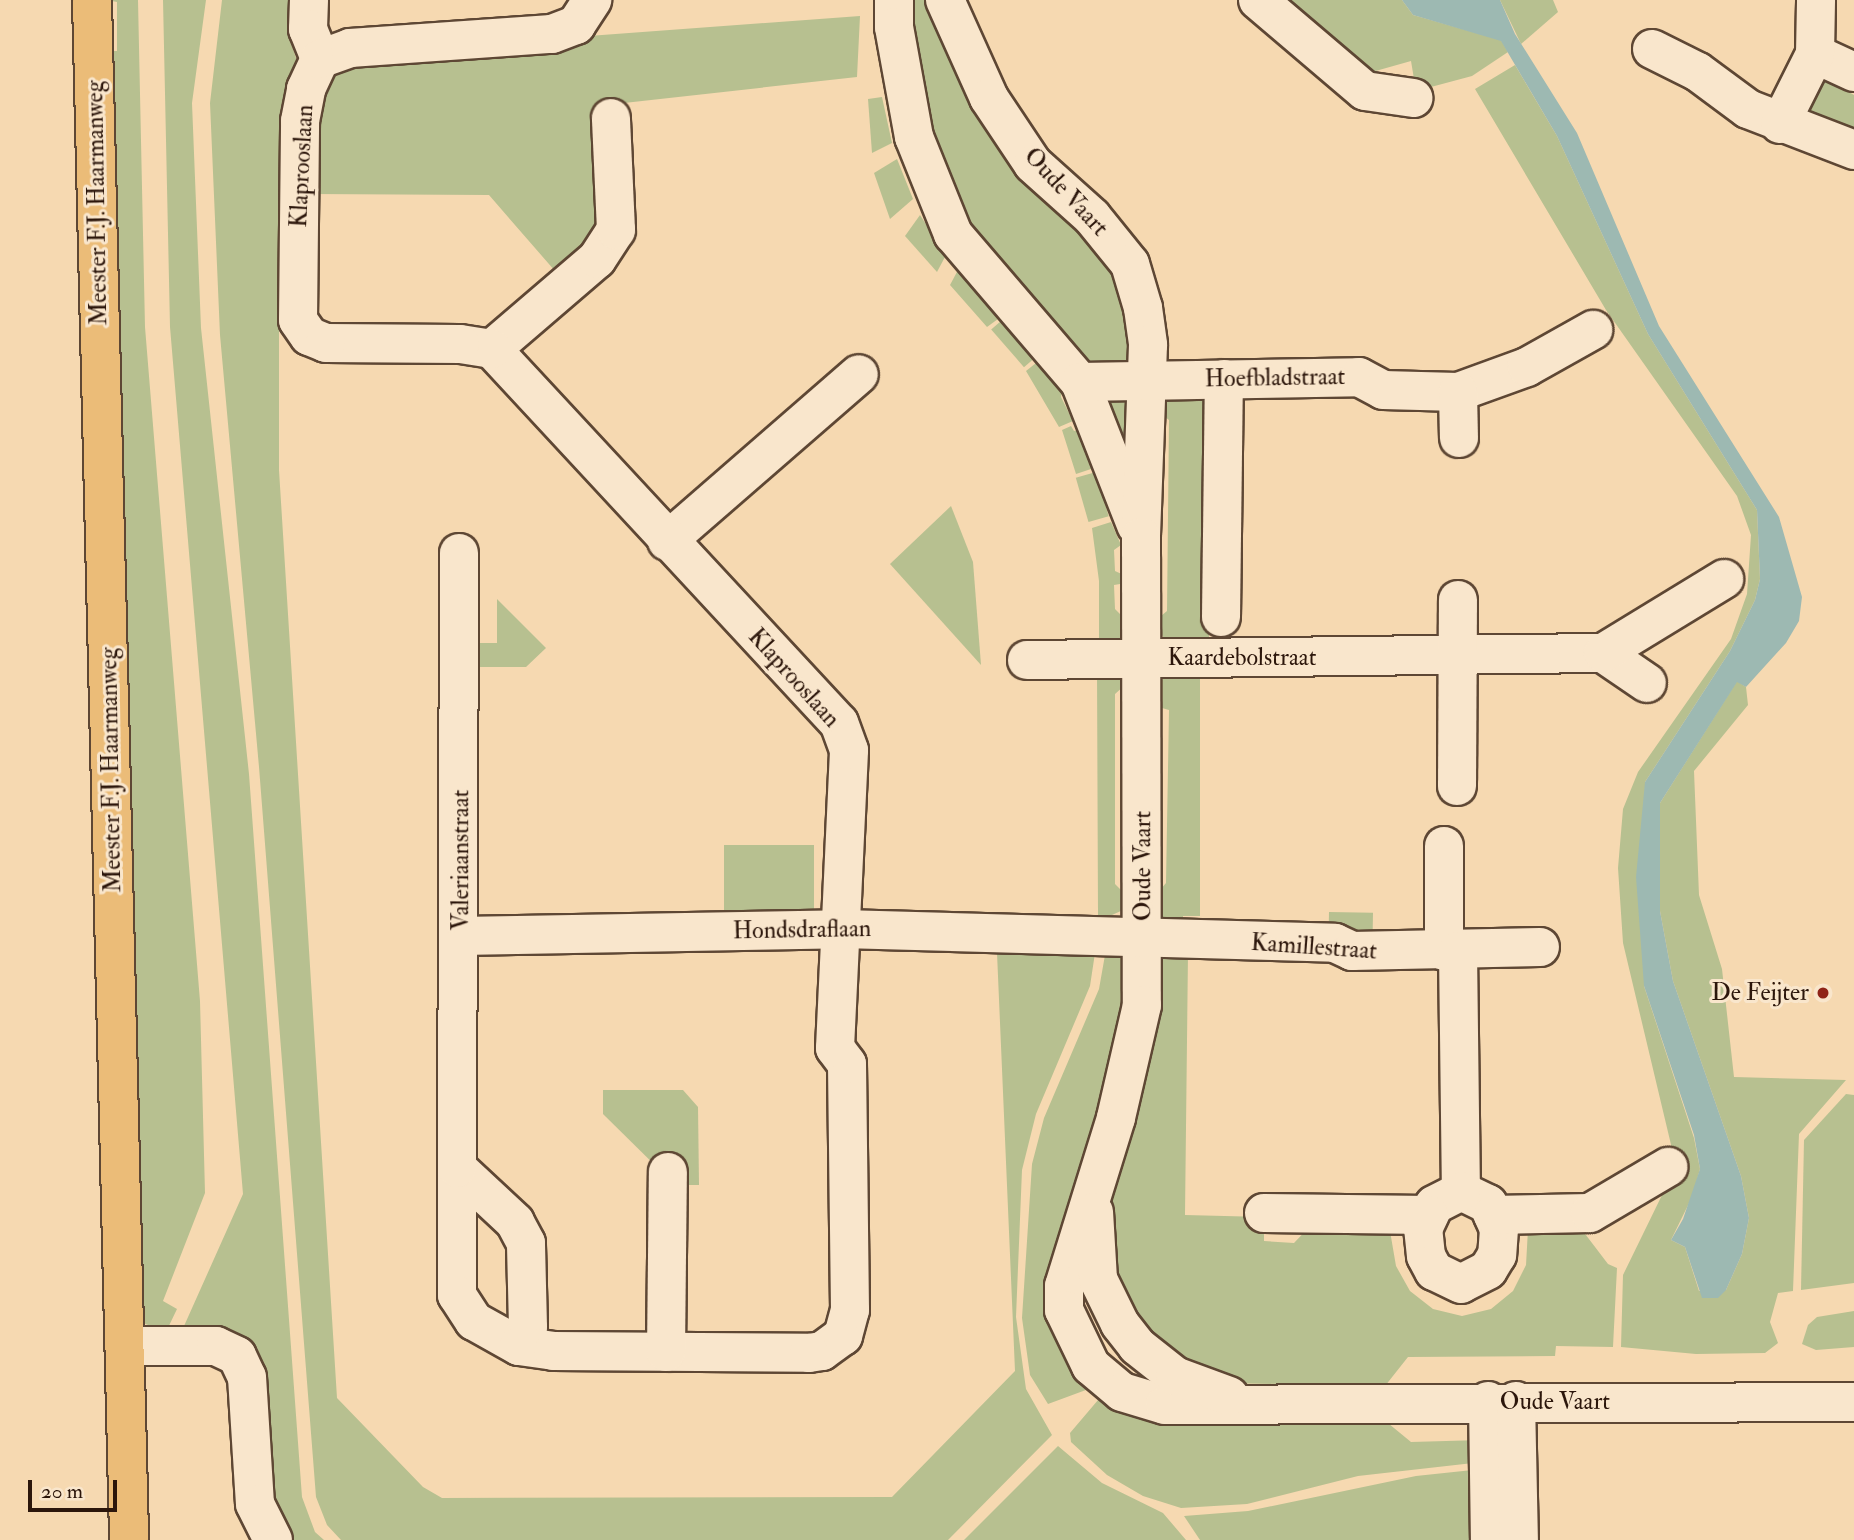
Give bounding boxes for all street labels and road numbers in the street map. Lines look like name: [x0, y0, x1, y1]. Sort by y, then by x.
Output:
street label: Meester F.J. Haarmanweg: [80, 80, 114, 326]
street label: Klaprooslaan: [284, 104, 320, 228]
street label: Oude Vaart: [1018, 142, 1114, 242]
street label: Hoefbladstraat: [1204, 362, 1346, 394]
street label: Klaprooslaan: [742, 623, 846, 733]
street label: Kaardebolstraat: [1168, 644, 1316, 672]
street label: Meester F.J. Haarmanweg: [94, 647, 128, 893]
street label: Valeriaanstraat: [447, 790, 475, 930]
street label: Oude Vaart: [1129, 811, 1157, 921]
street label: Hondsdraflaan: [733, 914, 871, 946]
street label: Kamillestraat: [1250, 928, 1378, 966]
street label: Oude Vaart: [1500, 1388, 1610, 1416]

